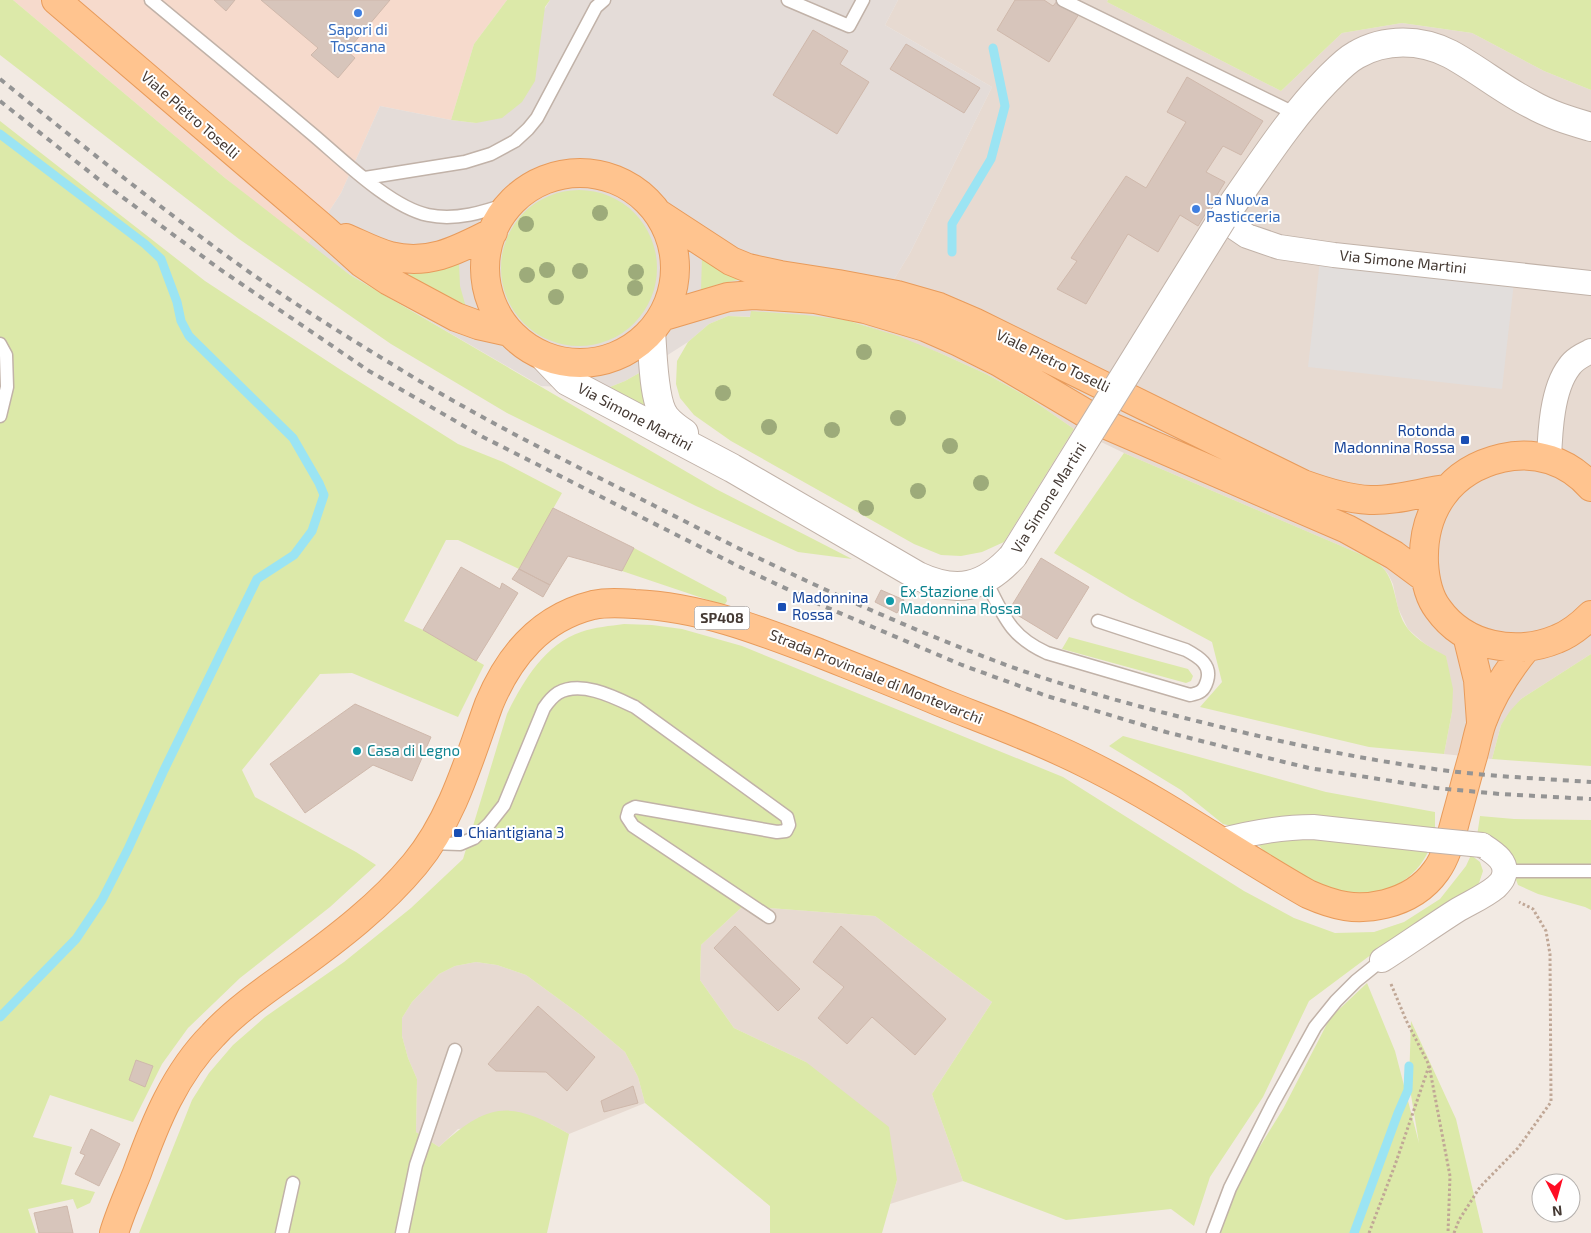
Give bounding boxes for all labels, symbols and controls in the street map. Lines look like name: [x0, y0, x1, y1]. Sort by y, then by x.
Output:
marker: Sapori di Toscana: [352, 7, 364, 19]
place label: Sapori di Toscana: [328, 20, 388, 55]
street label: Viale Pietro Toselli: [138, 67, 244, 162]
place label: La Nuova Pasticceria: [1206, 190, 1281, 225]
marker: La Nuova Pasticceria: [1190, 203, 1202, 215]
street label: Via Simone Martini: [1339, 245, 1468, 277]
street label: Viale Pietro Toselli: [994, 325, 1113, 395]
street label: Via Simone Martini: [575, 378, 696, 454]
place label: Rotonda Madonnina Rossa: [1334, 421, 1455, 456]
marker: Rotonda Madonnina Rossa: [1459, 434, 1471, 446]
street label: Via Simone Martini: [1007, 439, 1090, 556]
place label: Ex Stazione di Madonnina Rossa: [900, 582, 1021, 617]
place label: Madonnina Rossa: [792, 588, 869, 623]
marker: Ex Stazione di Madonnina Rossa: [884, 595, 896, 607]
marker: Madonnina Rossa: [776, 601, 788, 613]
road number: SP408: [694, 606, 750, 630]
street label: Strada Provinciale di Montevarchi: [767, 625, 986, 727]
place label: Casa di Legno: [367, 741, 460, 759]
marker: Casa di Legno: [351, 745, 363, 757]
place label: Chiantigiana 3: [468, 823, 564, 841]
marker: Chiantigiana 3: [452, 827, 464, 839]
north arrow: [1531, 1173, 1581, 1223]
text: N: [1551, 1202, 1563, 1220]

